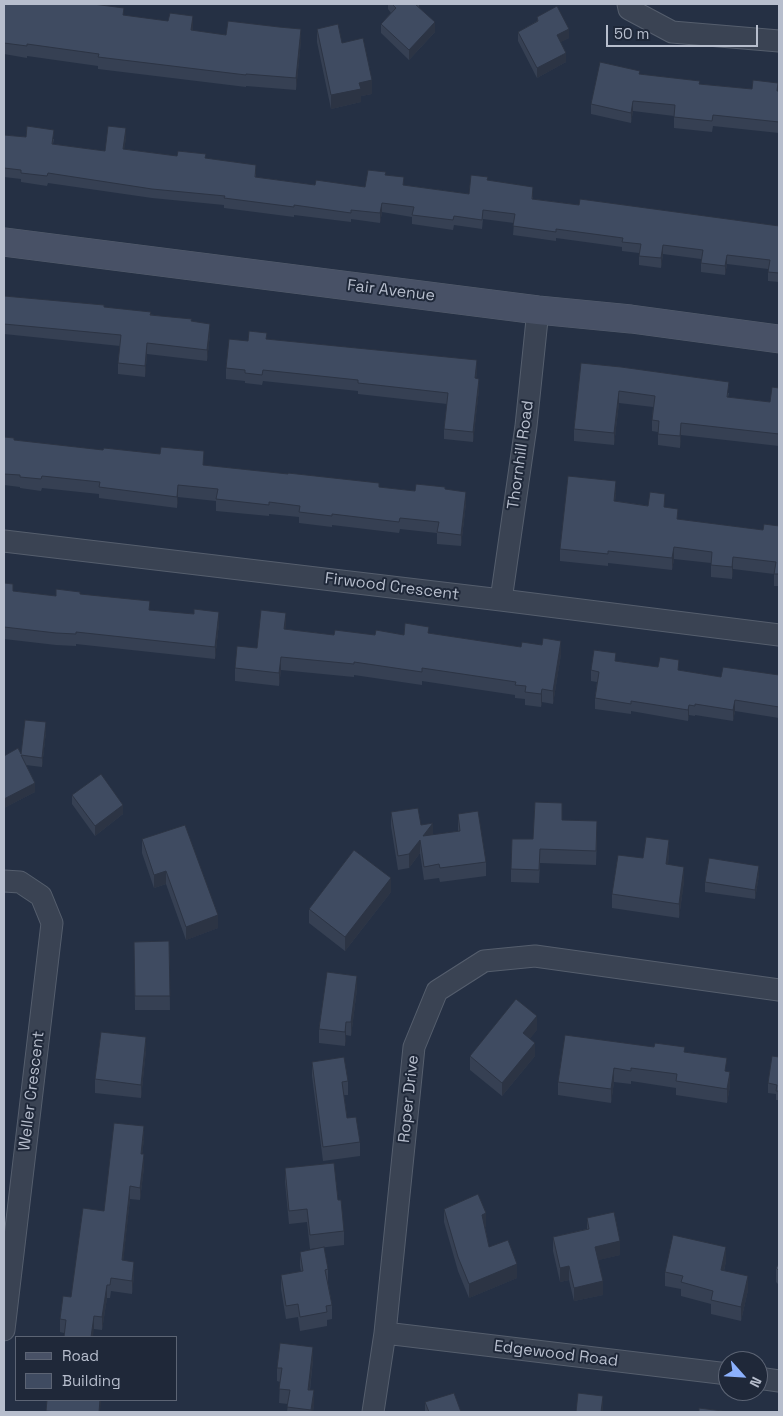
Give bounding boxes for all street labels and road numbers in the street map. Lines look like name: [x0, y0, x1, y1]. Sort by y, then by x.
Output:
street label: Fair Avenue: [346, 276, 436, 306]
street label: Thornhill Road: [504, 399, 538, 511]
street label: Firwood Crescent: [324, 569, 460, 605]
street label: Weller Crescent: [15, 1030, 49, 1152]
street label: Roper Drive: [395, 1054, 423, 1144]
street label: Edgewood Road: [493, 1337, 619, 1371]

